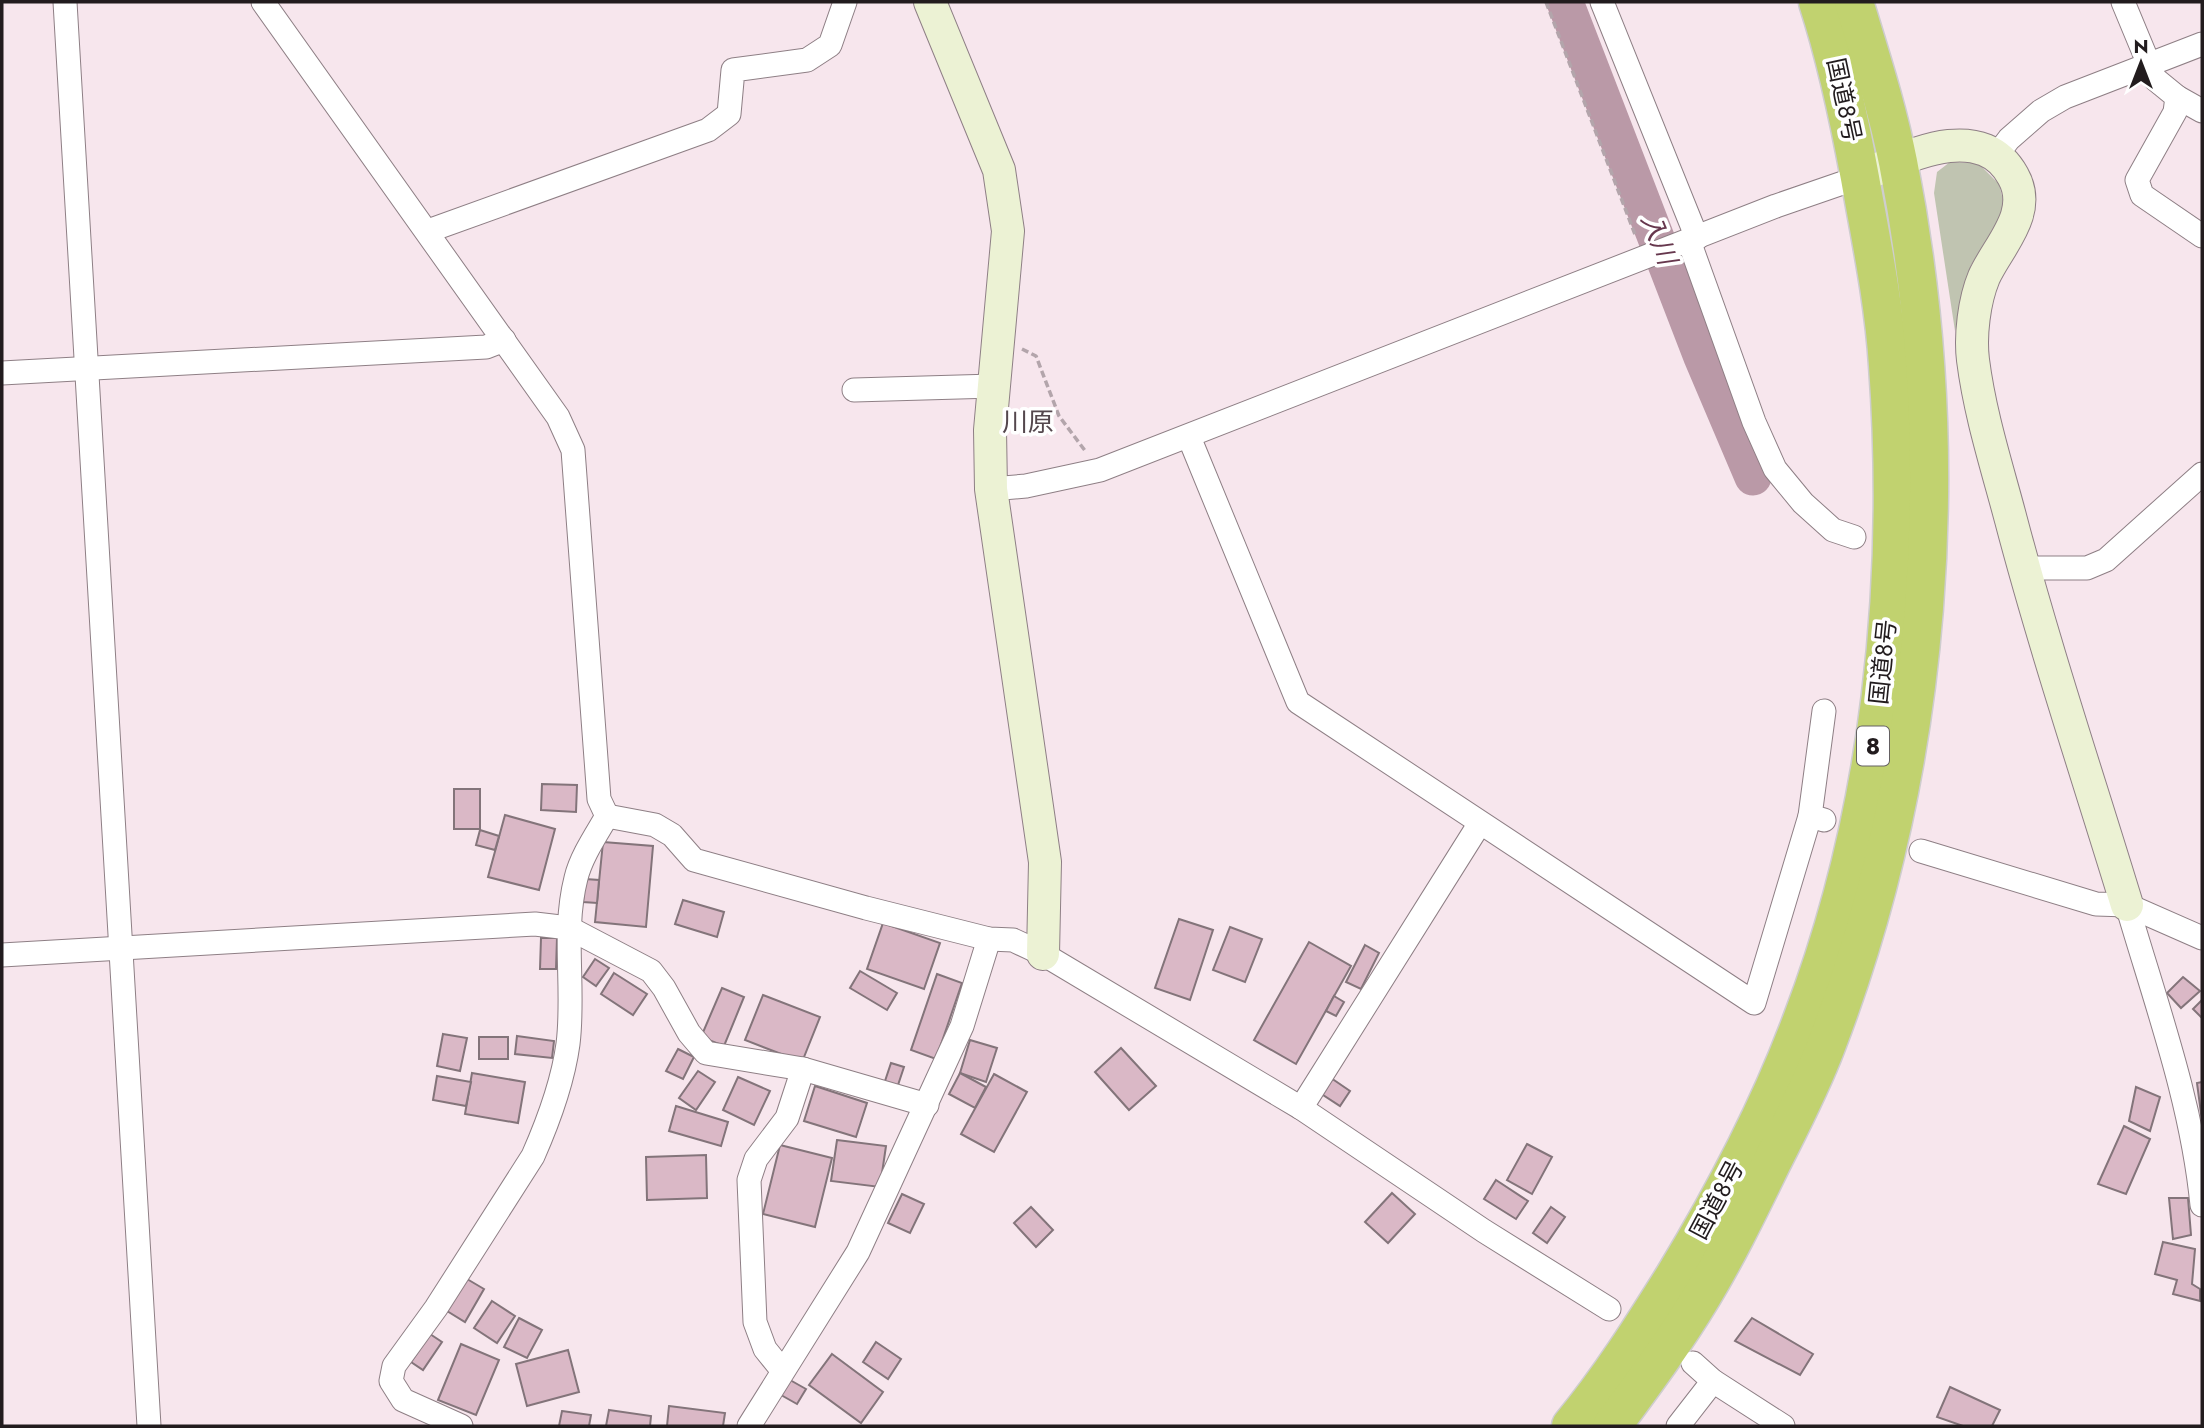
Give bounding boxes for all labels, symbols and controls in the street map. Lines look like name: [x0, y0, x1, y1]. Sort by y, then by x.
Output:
north arrow: [2106, 28, 2176, 98]
text: N: [2133, 33, 2149, 60]
street label: 国道8号: [1819, 55, 1870, 145]
water label: 入川: [1632, 208, 1687, 273]
district label: 川原: [1002, 403, 1054, 441]
street label: 国道8号: [1861, 618, 1904, 706]
road number: 8: [1857, 726, 1889, 766]
street label: 国道8号: [1681, 1154, 1752, 1246]

